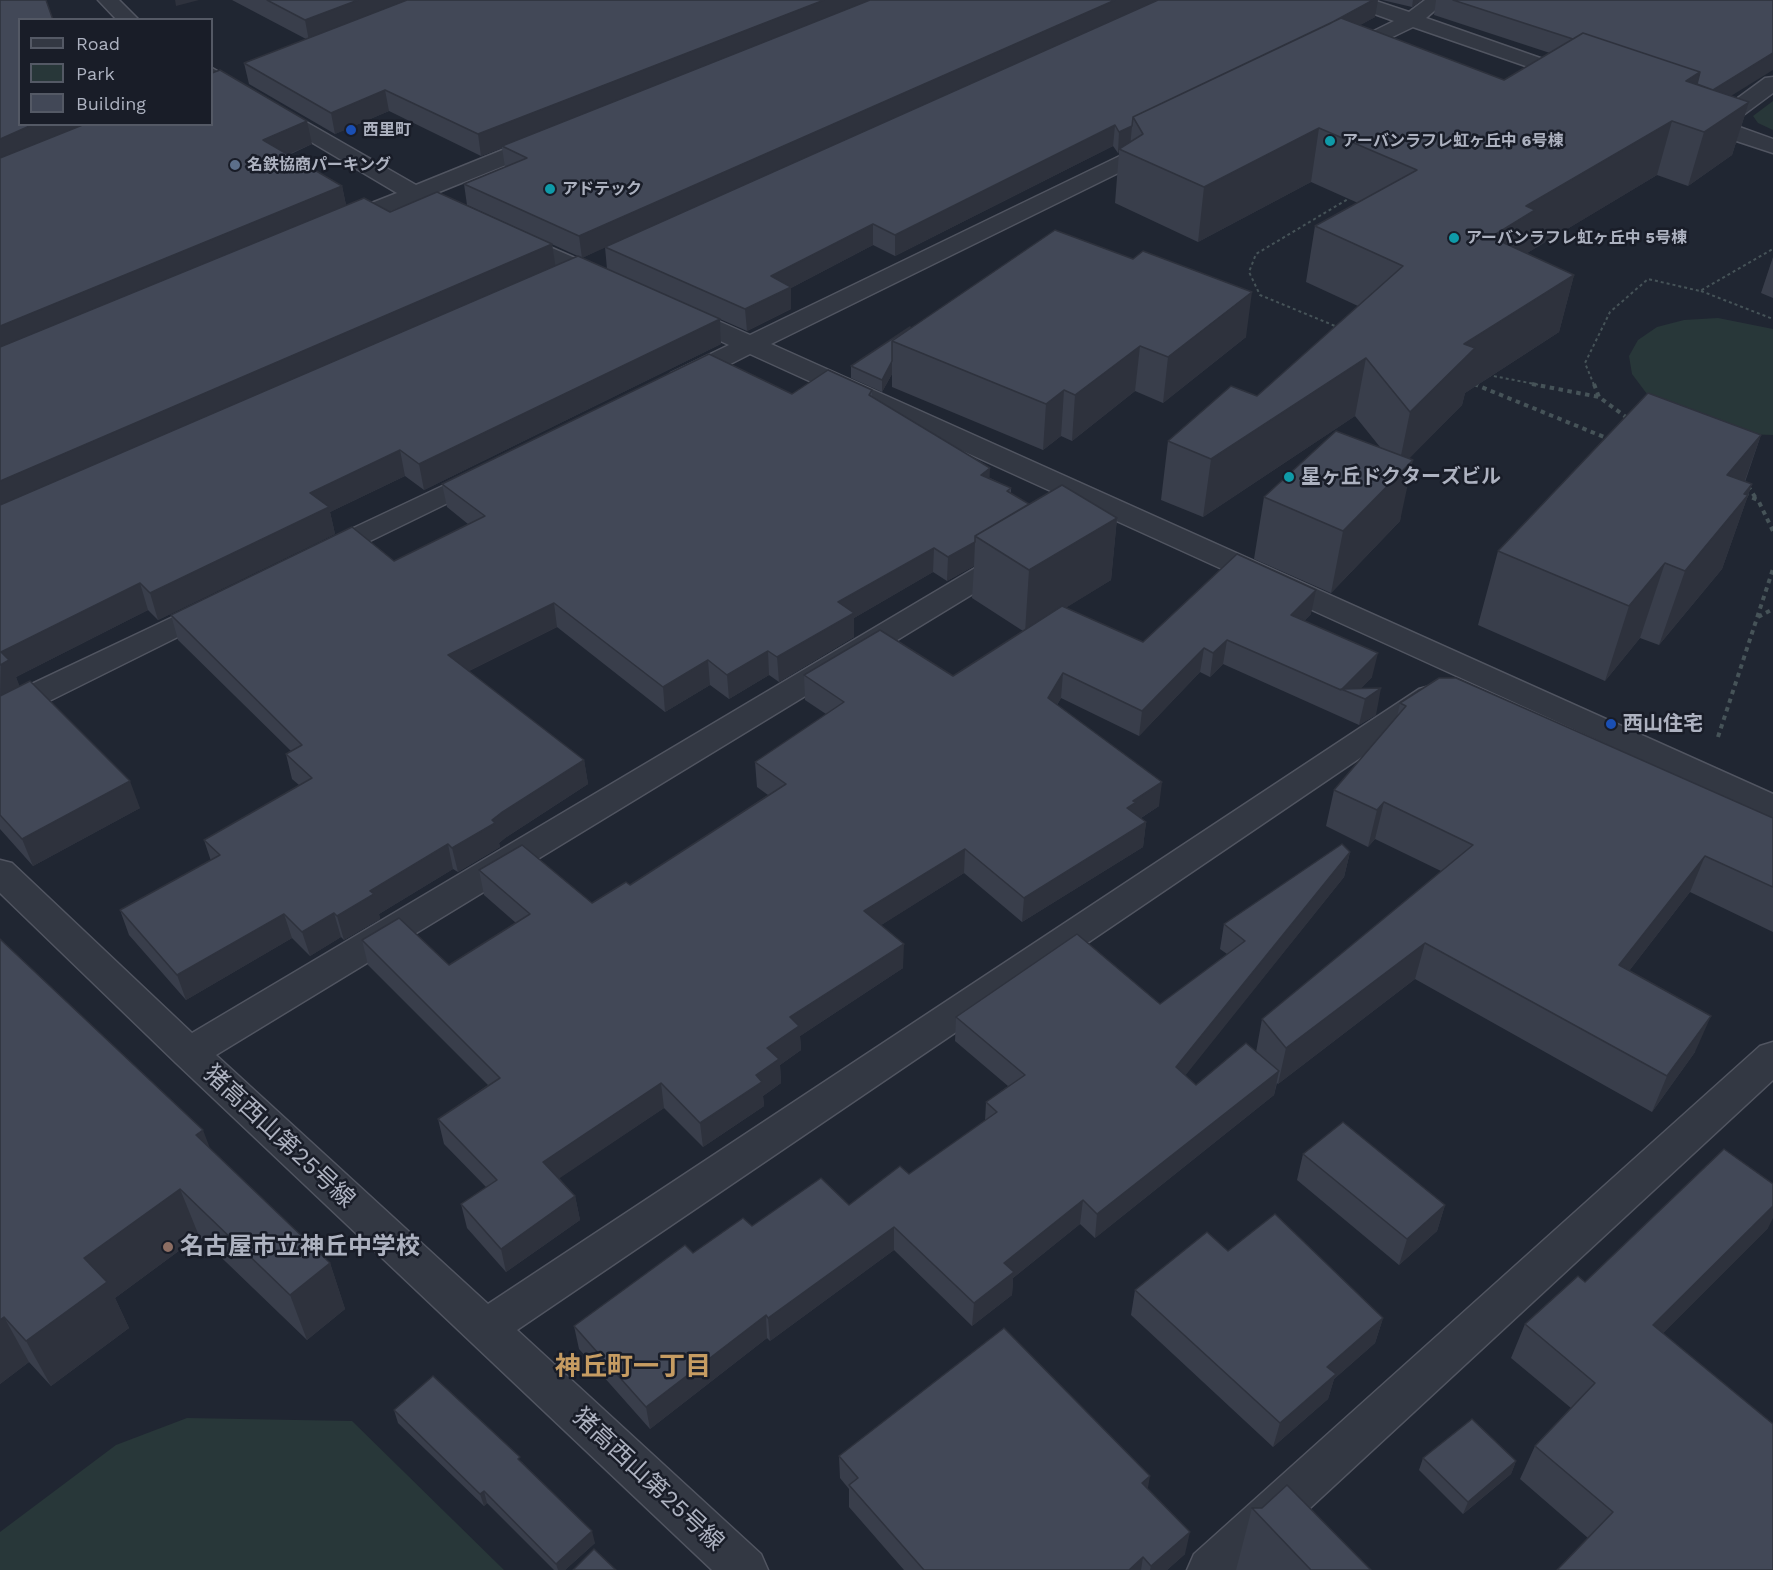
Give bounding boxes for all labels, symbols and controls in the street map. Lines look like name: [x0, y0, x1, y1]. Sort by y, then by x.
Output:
legend: [18, 18, 213, 126]
text: Road: [76, 33, 120, 54]
text: Park: [76, 63, 115, 84]
text: Building: [76, 93, 146, 114]
place label: 西里町: [363, 120, 411, 140]
marker: 西里町: [344, 123, 358, 137]
place label: アーバンラフレ虹ヶ丘中 6号棟: [1342, 131, 1563, 151]
marker: アーバンラフレ虹ヶ丘中 6号棟: [1323, 134, 1337, 148]
place label: 名鉄協商パーキング: [247, 155, 391, 175]
marker: 名鉄協商パーキング: [228, 158, 242, 172]
place label: アドテック: [562, 179, 642, 199]
marker: アドテック: [543, 182, 557, 196]
place label: アーバンラフレ虹ヶ丘中 5号棟: [1466, 228, 1687, 248]
marker: アーバンラフレ虹ヶ丘中 5号棟: [1447, 231, 1461, 245]
place label: 星ヶ丘ドクターズビル: [1301, 465, 1501, 489]
marker: 星ヶ丘ドクターズビル: [1282, 470, 1296, 484]
place label: 西山住宅: [1623, 712, 1703, 736]
marker: 西山住宅: [1604, 717, 1618, 731]
street label: 猪高西山第25号線: [198, 1060, 360, 1214]
place label: 名古屋市立神丘中学校: [180, 1233, 420, 1261]
marker: 名古屋市立神丘中学校: [161, 1240, 175, 1254]
district label: 神丘町一丁目: [555, 1351, 711, 1383]
street label: 猪高西山第25号線: [567, 1403, 729, 1557]

